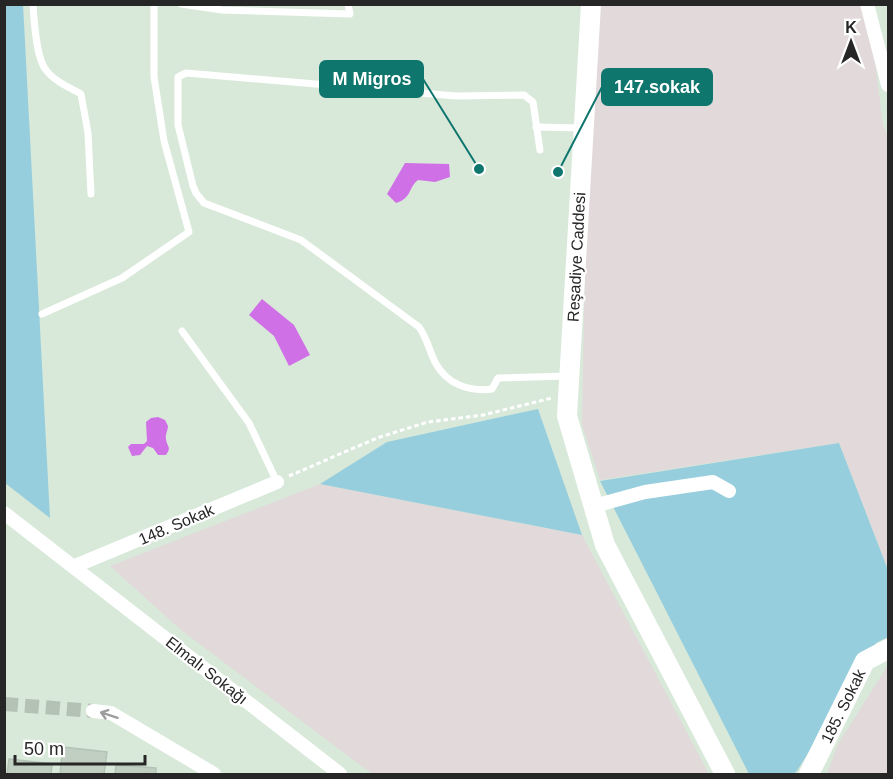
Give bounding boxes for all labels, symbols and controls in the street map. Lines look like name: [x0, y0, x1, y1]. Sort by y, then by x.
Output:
north arrow: [821, 12, 881, 72]
text: K: [845, 19, 857, 36]
callout: M Migros: [320, 61, 423, 97]
text: M Migros: [333, 69, 412, 89]
callout: 147.sokak: [602, 69, 712, 105]
text: 147.sokak: [614, 77, 701, 97]
street label: Reşadiye Caddesi: [565, 192, 588, 322]
street label: 148. Sokak: [136, 501, 217, 548]
street label: Elmalı Sokağı: [163, 633, 251, 707]
street label: 185. Sokak: [818, 666, 869, 746]
one-way arrow: [100, 709, 119, 720]
scale bar: [15, 728, 146, 766]
text: 50 m: [24, 739, 64, 759]

